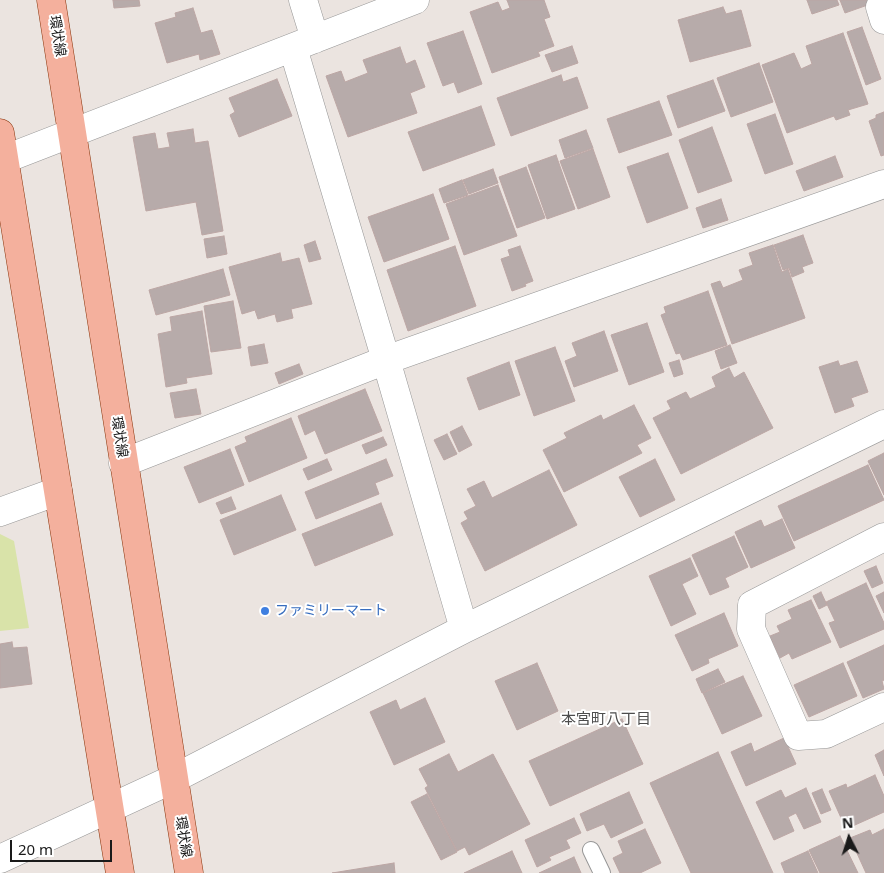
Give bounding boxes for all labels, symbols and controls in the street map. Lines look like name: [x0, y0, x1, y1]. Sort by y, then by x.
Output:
street label: 環状線: [45, 14, 69, 58]
street label: 環状線: [107, 415, 131, 459]
place label: ファミリーマート: [275, 603, 387, 619]
marker: ファミリーマート: [259, 605, 271, 617]
district label: 本宮町八丁目: [561, 711, 651, 729]
north arrow: [824, 813, 874, 863]
text: N: [841, 813, 854, 833]
street label: 環状線: [171, 815, 195, 859]
scale bar: [12, 830, 115, 862]
text: 20 m: [18, 839, 53, 859]

